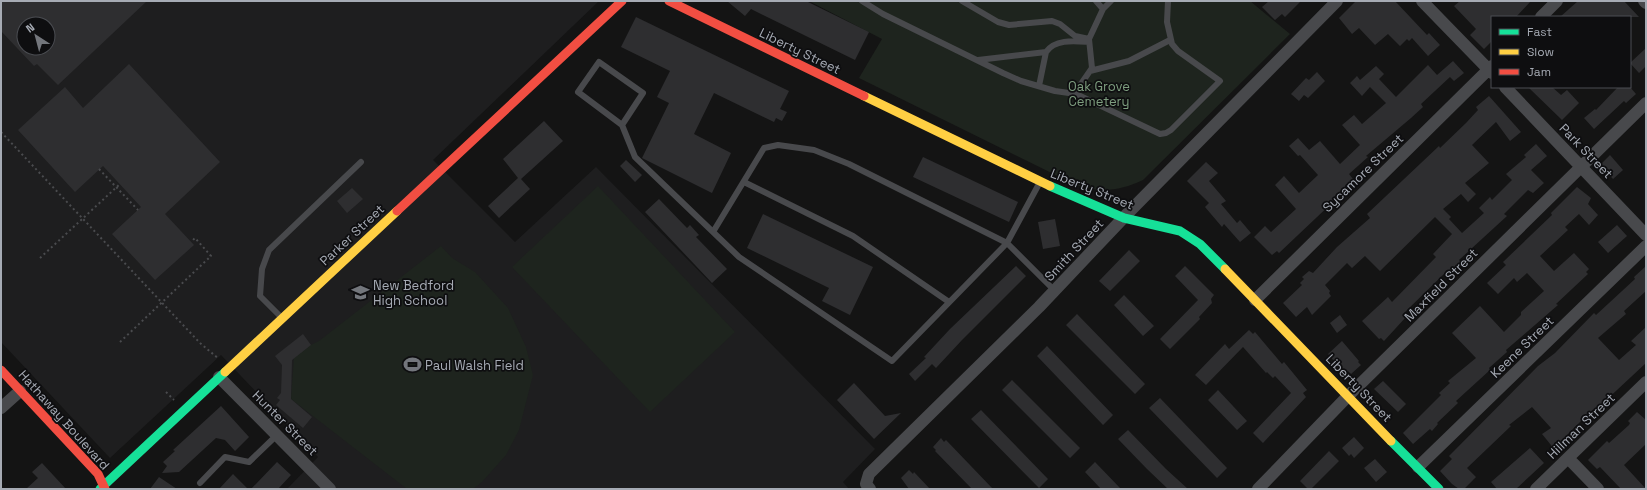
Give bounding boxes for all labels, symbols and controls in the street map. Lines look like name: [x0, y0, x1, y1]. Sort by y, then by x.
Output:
north arrow: [16, 16, 56, 56]
legend: [1491, 16, 1631, 88]
text: N: [23, 20, 37, 36]
street label: Liberty Street: [757, 24, 843, 78]
text: Fast: [1527, 24, 1552, 40]
text: Slow: [1527, 44, 1554, 60]
text: Jam: [1527, 64, 1551, 80]
park label: Oak Grove Cemetery: [1068, 78, 1130, 110]
street label: Park Street: [1556, 120, 1616, 182]
street label: Sycamore Street: [1319, 130, 1407, 216]
street label: Liberty Street: [1048, 165, 1136, 213]
street label: Parker Street: [316, 201, 388, 269]
street label: Smith Street: [1041, 215, 1107, 285]
street label: Maxfield Street: [1401, 245, 1481, 325]
place label: New Bedford High School: [373, 277, 454, 309]
school or university icon: New Bedford High School: [350, 282, 370, 302]
street label: Keene Street: [1487, 312, 1557, 382]
street label: Liberty Street: [1322, 350, 1396, 426]
sports icon: Paul Walsh Field: [402, 355, 422, 375]
place label: Paul Walsh Field: [425, 357, 524, 374]
street label: Hathaway Boulevard: [15, 367, 113, 473]
street label: Hunter Street: [249, 387, 321, 459]
street label: Hillman Street: [1544, 389, 1618, 463]

